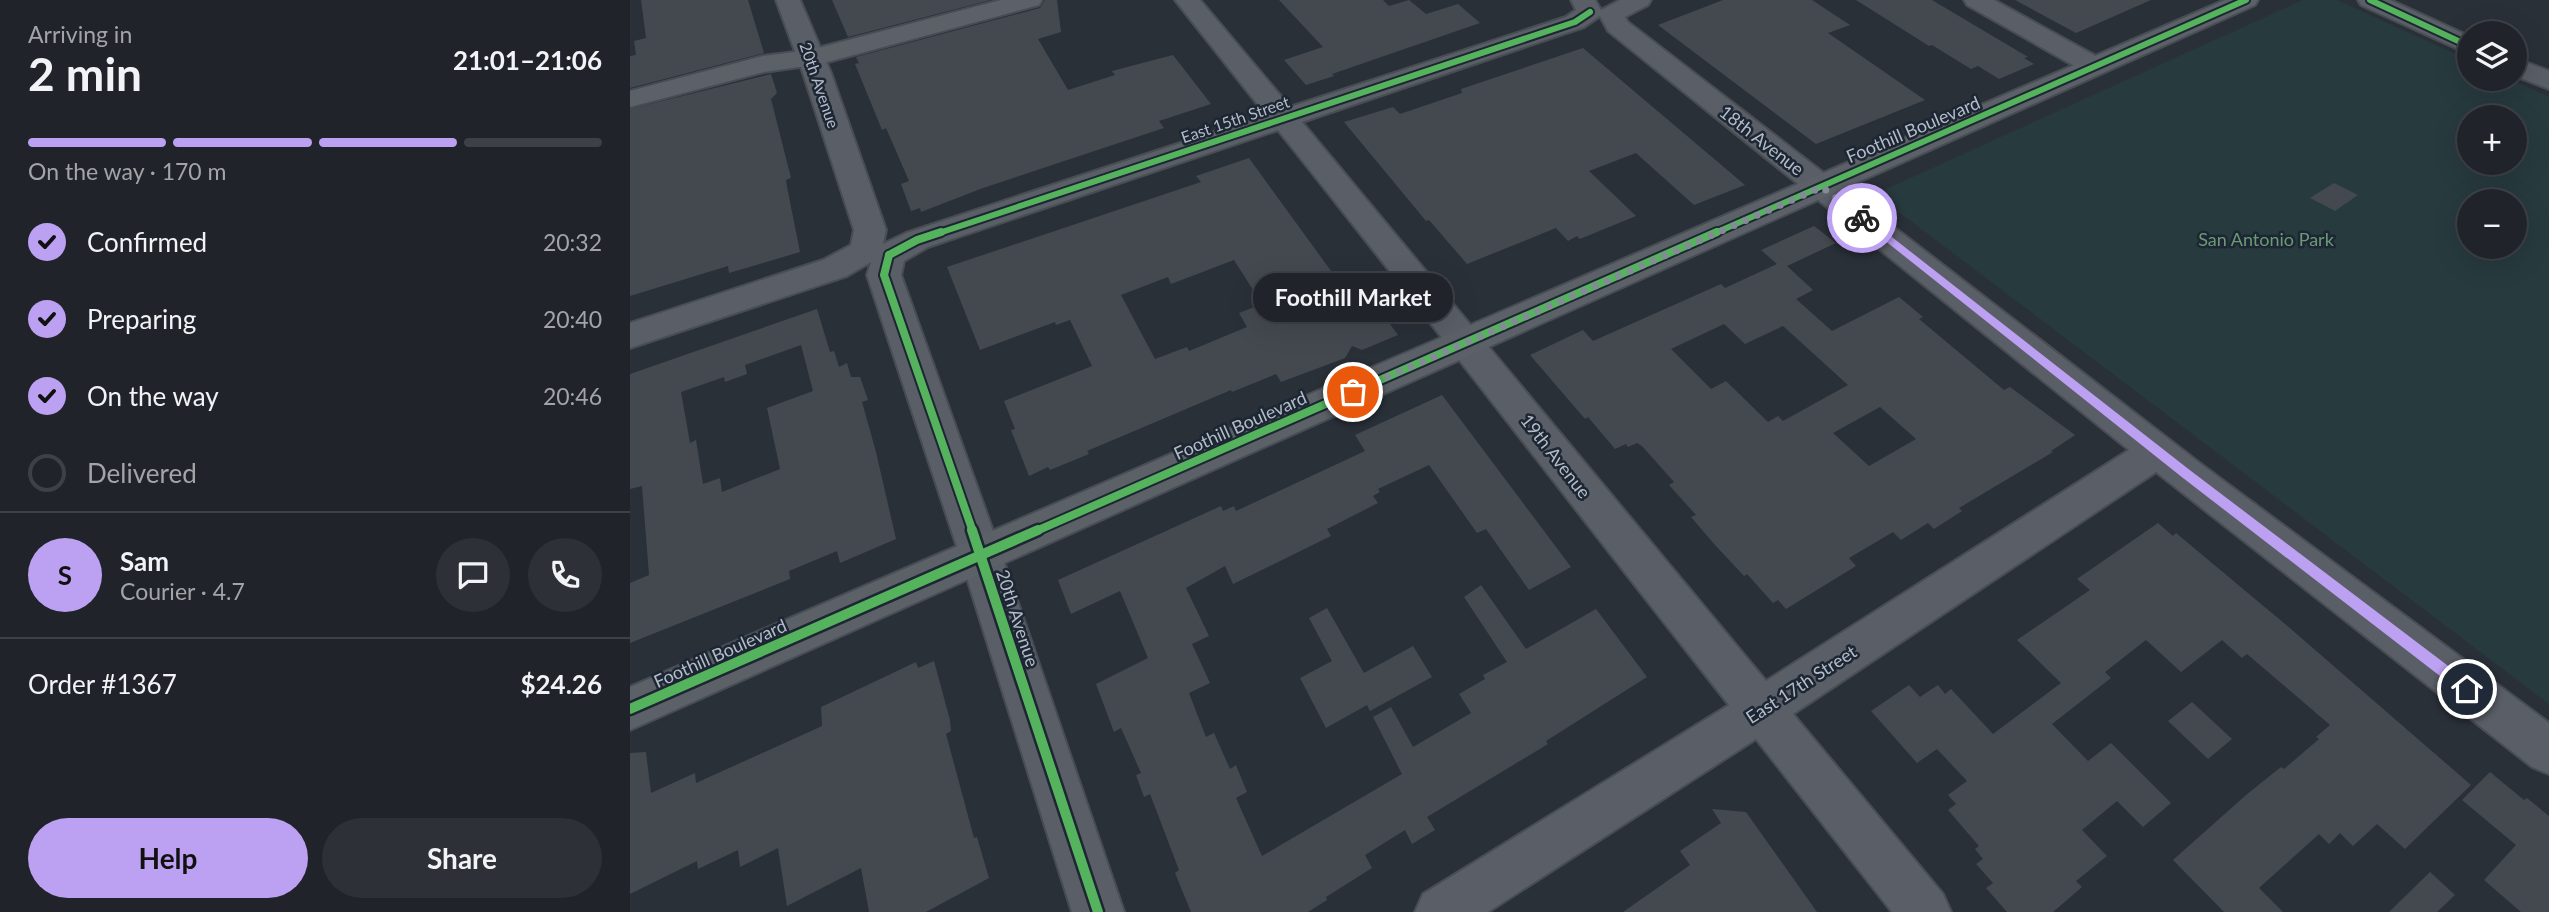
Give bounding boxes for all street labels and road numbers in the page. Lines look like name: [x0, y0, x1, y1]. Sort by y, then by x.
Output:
street label: 20th Avenue: [796, 39, 844, 131]
street label: East 15th Street: [1178, 91, 1292, 146]
street label: Foothill Boulevard: [1843, 91, 1983, 167]
street label: 18th Avenue: [1715, 100, 1809, 180]
street label: Foothill Boulevard: [1170, 386, 1310, 464]
street label: 19th Avenue: [1516, 409, 1596, 503]
street label: 20th Avenue: [992, 567, 1044, 669]
street label: Foothill Boulevard: [650, 614, 790, 692]
street label: East 17th Street: [1742, 640, 1861, 728]

